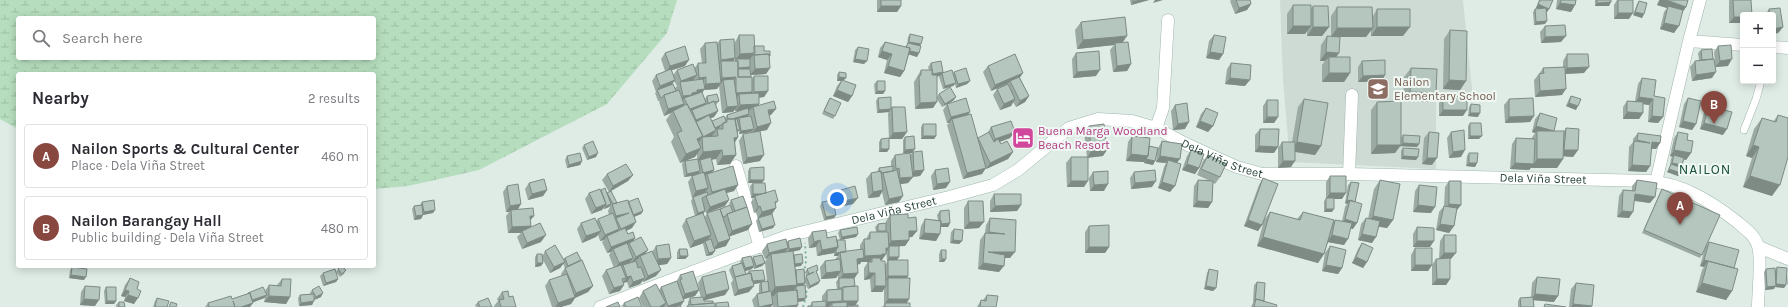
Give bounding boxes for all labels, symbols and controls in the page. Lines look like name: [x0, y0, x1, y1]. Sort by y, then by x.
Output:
map controls: [1740, 12, 1776, 84]
button: +: [1740, 12, 1776, 48]
search box: [16, 16, 376, 60]
icon: search: [30, 27, 52, 49]
text: Search here: [62, 29, 143, 47]
button: −: [1740, 48, 1776, 84]
place label: Nailon Elementary School: [1394, 75, 1496, 103]
school or university icon: Nailon Elementary School: [1365, 76, 1391, 102]
text: Nearby: [32, 88, 89, 108]
text: 2 results: [308, 91, 360, 106]
pin: B: [1701, 91, 1727, 124]
place label: Buena Marga Woodland Beach Resort: [1038, 124, 1168, 152]
hotel icon: Buena Marga Woodland Beach Resort: [1010, 125, 1036, 151]
street label: Dela Viña Street: [1179, 136, 1265, 181]
text: Nailon Sports & Cultural Center: [71, 140, 299, 158]
text: A: [42, 149, 50, 164]
text: 460 m: [321, 149, 359, 164]
text: Place · Dela Viña Street: [71, 158, 205, 173]
district label: NAILON: [1679, 161, 1731, 178]
street label: Dela Viña Street: [1499, 171, 1587, 187]
your location: [827, 189, 847, 209]
pin: A: [1667, 192, 1693, 225]
street label: Dela Viña Street: [850, 193, 938, 227]
text: Nailon Barangay Hall: [71, 212, 222, 230]
text: B: [42, 221, 50, 236]
text: 480 m: [321, 221, 359, 236]
text: Public building · Dela Viña Street: [71, 230, 264, 245]

